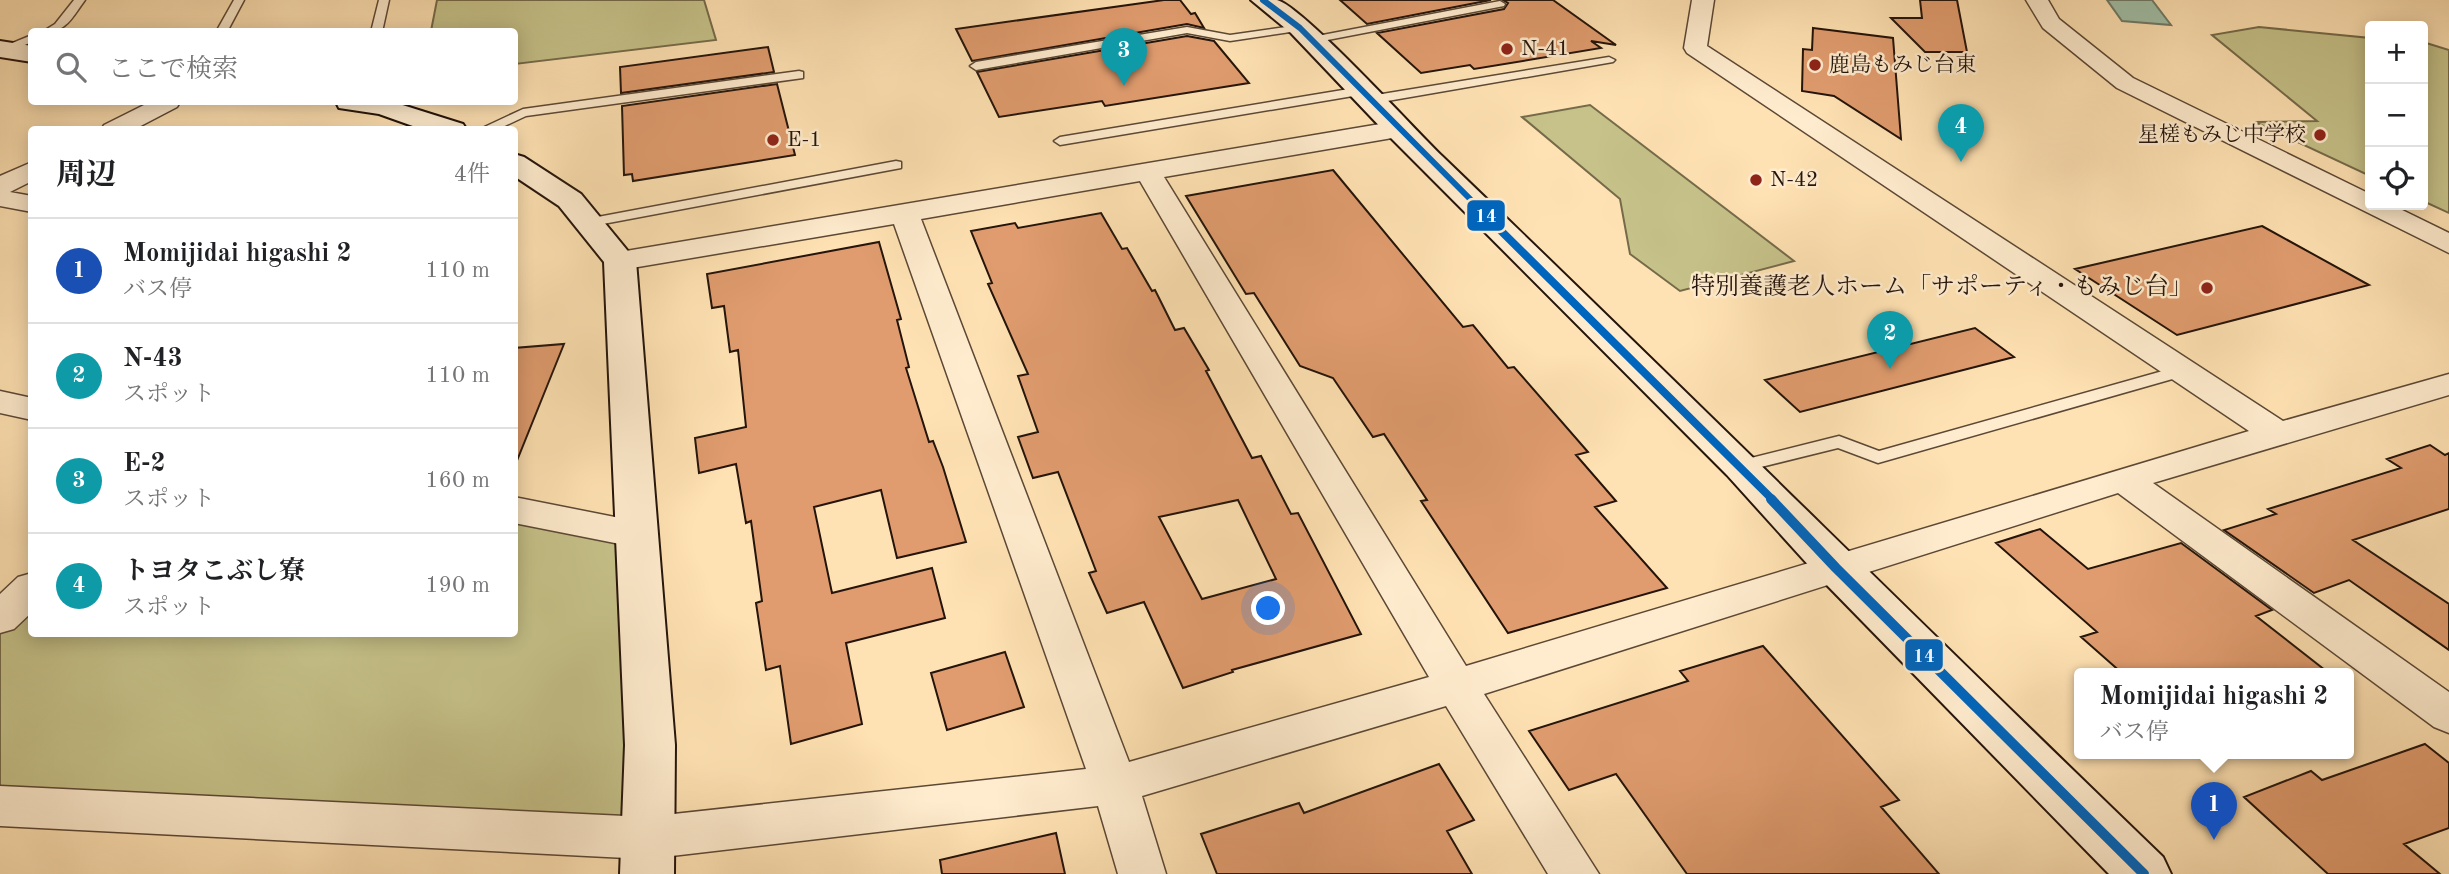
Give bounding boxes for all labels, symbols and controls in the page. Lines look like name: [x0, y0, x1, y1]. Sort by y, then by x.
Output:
map controls: [2365, 21, 2428, 210]
button: +: [2365, 21, 2428, 84]
search box: [28, 28, 518, 105]
pin: 3: [1101, 28, 1147, 86]
place label: N-41: [1521, 39, 1569, 60]
marker: N-41: [1499, 41, 1515, 57]
icon: search: [52, 48, 90, 86]
place label: 鹿島もみじ台東: [1829, 53, 1976, 76]
text: ここで検索: [108, 57, 238, 83]
marker: 鹿島もみじ台東: [1807, 57, 1823, 73]
button: −: [2365, 84, 2428, 147]
pin: 4: [1938, 104, 1984, 162]
place label: 星槎もみじ中学校: [2138, 123, 2306, 146]
marker: 星槎もみじ中学校: [2312, 127, 2328, 143]
place label: E-1: [787, 130, 821, 151]
marker: E-1: [765, 132, 781, 148]
button: locate: [2365, 147, 2428, 210]
text: 周辺: [56, 161, 116, 191]
text: 4件: [454, 163, 490, 186]
place label: N-42: [1770, 170, 1818, 191]
marker: N-42: [1748, 172, 1764, 188]
line badge: 14: [1466, 199, 1506, 232]
text: 14: [1475, 208, 1497, 227]
text: Momijidai higashi 2: [123, 241, 352, 267]
text: 1: [72, 259, 86, 282]
text: 110 m: [425, 259, 490, 282]
place label: 特別養護老人ホーム「サポーティ・もみじ台」: [1691, 273, 2193, 300]
text: バス停: [123, 278, 192, 301]
marker: 特別養護老人ホーム「サポーティ・もみじ台」: [2199, 280, 2215, 296]
pin: 2: [1867, 311, 1913, 369]
text: N-43: [123, 346, 183, 372]
text: 2: [72, 364, 86, 387]
text: 110 m: [425, 364, 490, 387]
text: スポット: [123, 383, 215, 406]
text: E-2: [123, 451, 166, 477]
text: 3: [72, 469, 86, 492]
text: 160 m: [425, 469, 490, 492]
text: スポット: [123, 488, 215, 511]
text: トヨタこぶし寮: [123, 559, 305, 585]
text: 4: [72, 574, 86, 597]
text: 190 m: [425, 574, 490, 597]
your location: [1251, 591, 1285, 625]
text: スポット: [123, 596, 215, 619]
line badge: 14: [1904, 638, 1944, 672]
text: 14: [1913, 648, 1935, 667]
popup: [2074, 668, 2354, 759]
text: Momijidai higashi 2: [2100, 684, 2328, 710]
text: バス停: [2100, 721, 2169, 744]
pin: 1: [2191, 782, 2237, 840]

